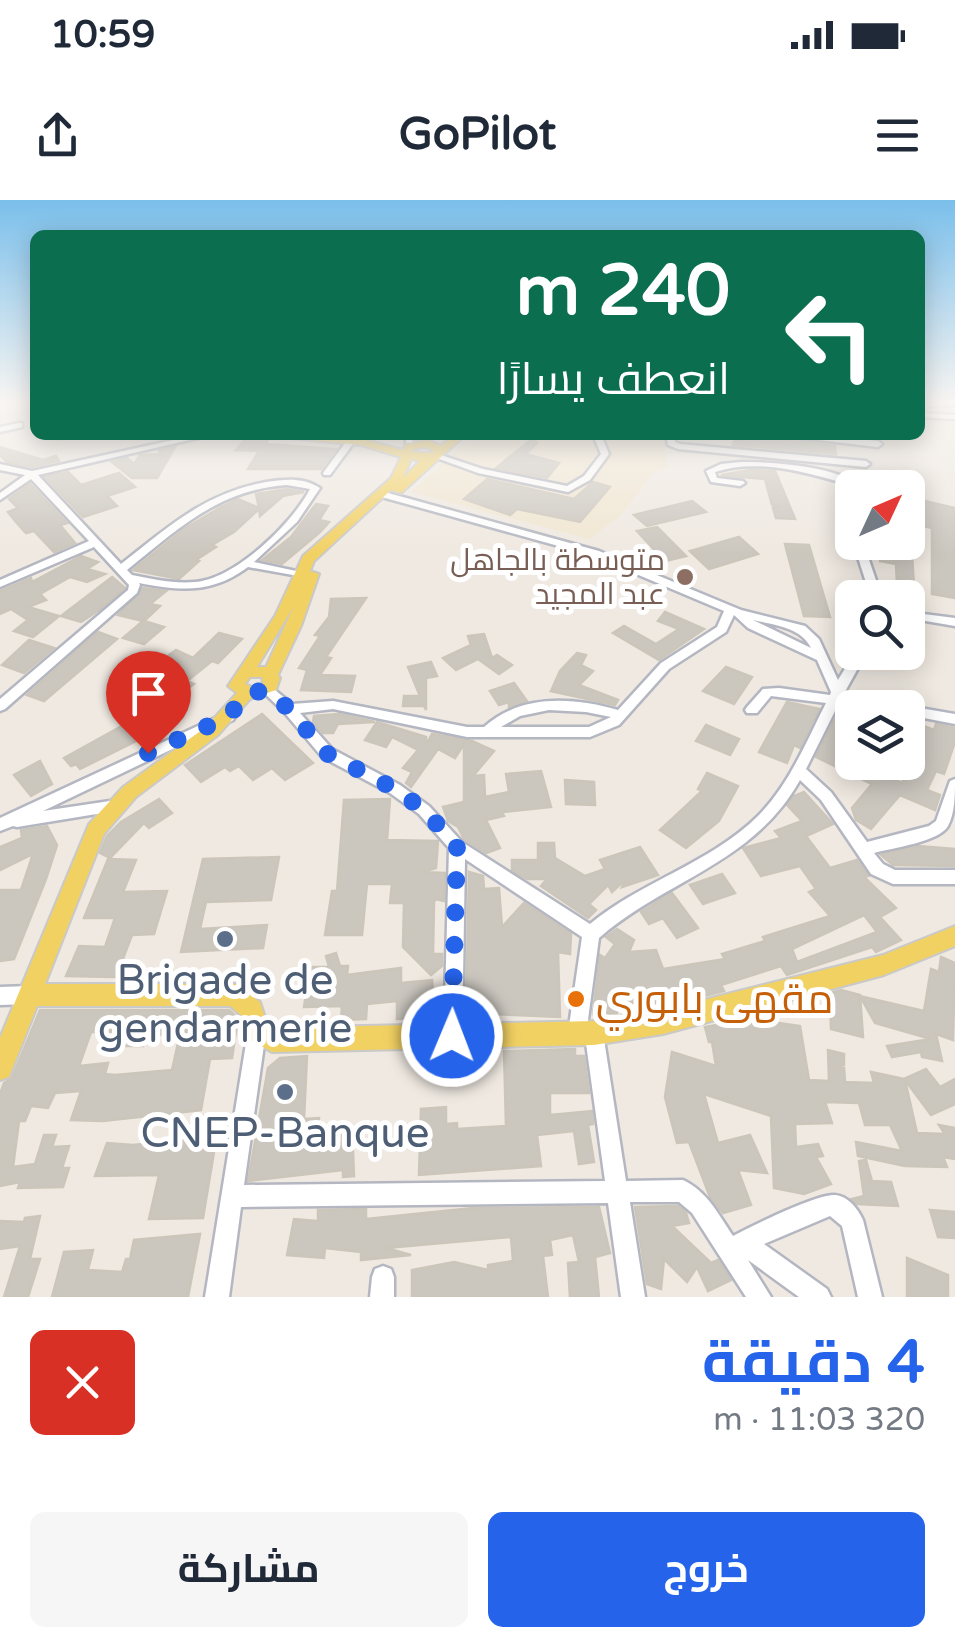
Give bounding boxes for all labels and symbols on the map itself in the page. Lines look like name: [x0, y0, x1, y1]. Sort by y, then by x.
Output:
north arrow: [835, 470, 925, 560]
place label: متوسطة بالجاهل عبد المجيد: [450, 542, 665, 613]
marker: متوسطة بالجاهل عبد المجيد: [674, 566, 696, 588]
pin: [106, 651, 191, 754]
marker: Brigade de gendarmerie: [214, 928, 236, 950]
place label: Brigade de gendarmerie: [98, 955, 352, 1054]
place label: مقهى بابوري: [596, 974, 833, 1031]
position arrow: [400, 984, 504, 1088]
marker: مقهى بابوري: [565, 988, 587, 1010]
marker: CNEP-Banque: [274, 1081, 296, 1103]
place label: CNEP-Banque: [140, 1108, 430, 1159]

